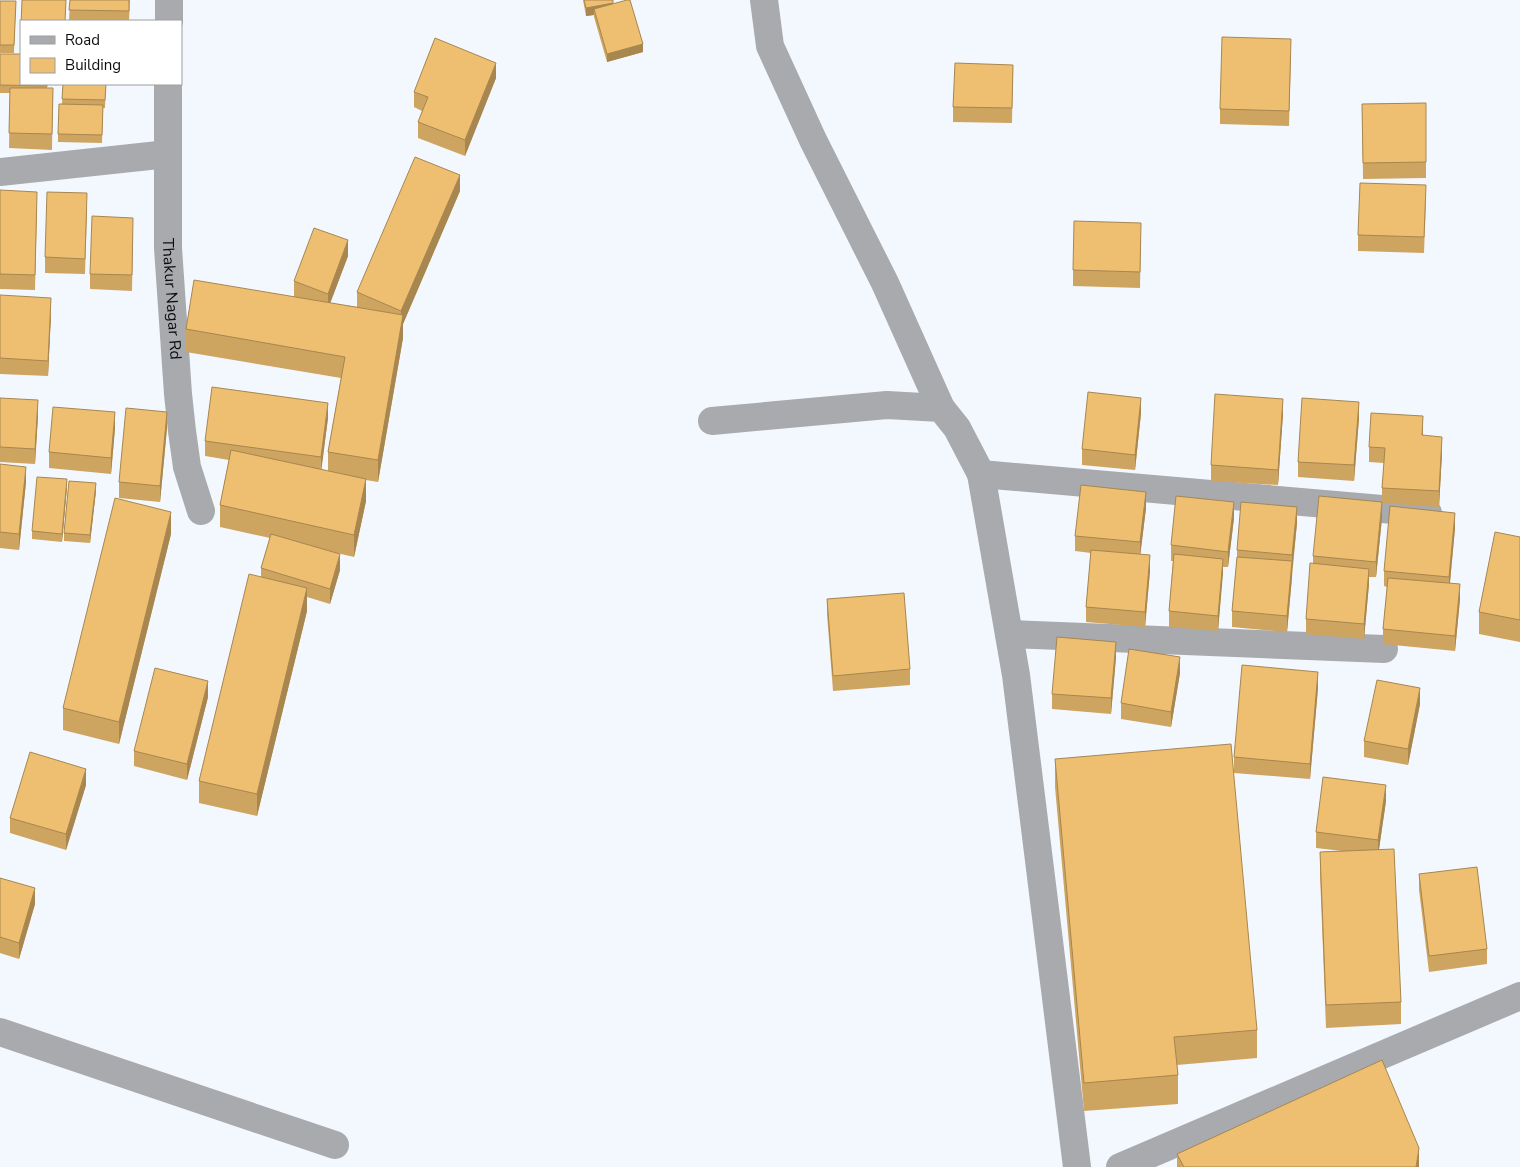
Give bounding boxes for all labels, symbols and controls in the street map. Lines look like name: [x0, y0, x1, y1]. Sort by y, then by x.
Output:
legend: [20, 20, 182, 85]
text: Road: [65, 30, 100, 50]
text: Building: [65, 55, 121, 75]
street label: Thakur Nagar Rd: [157, 238, 187, 360]

